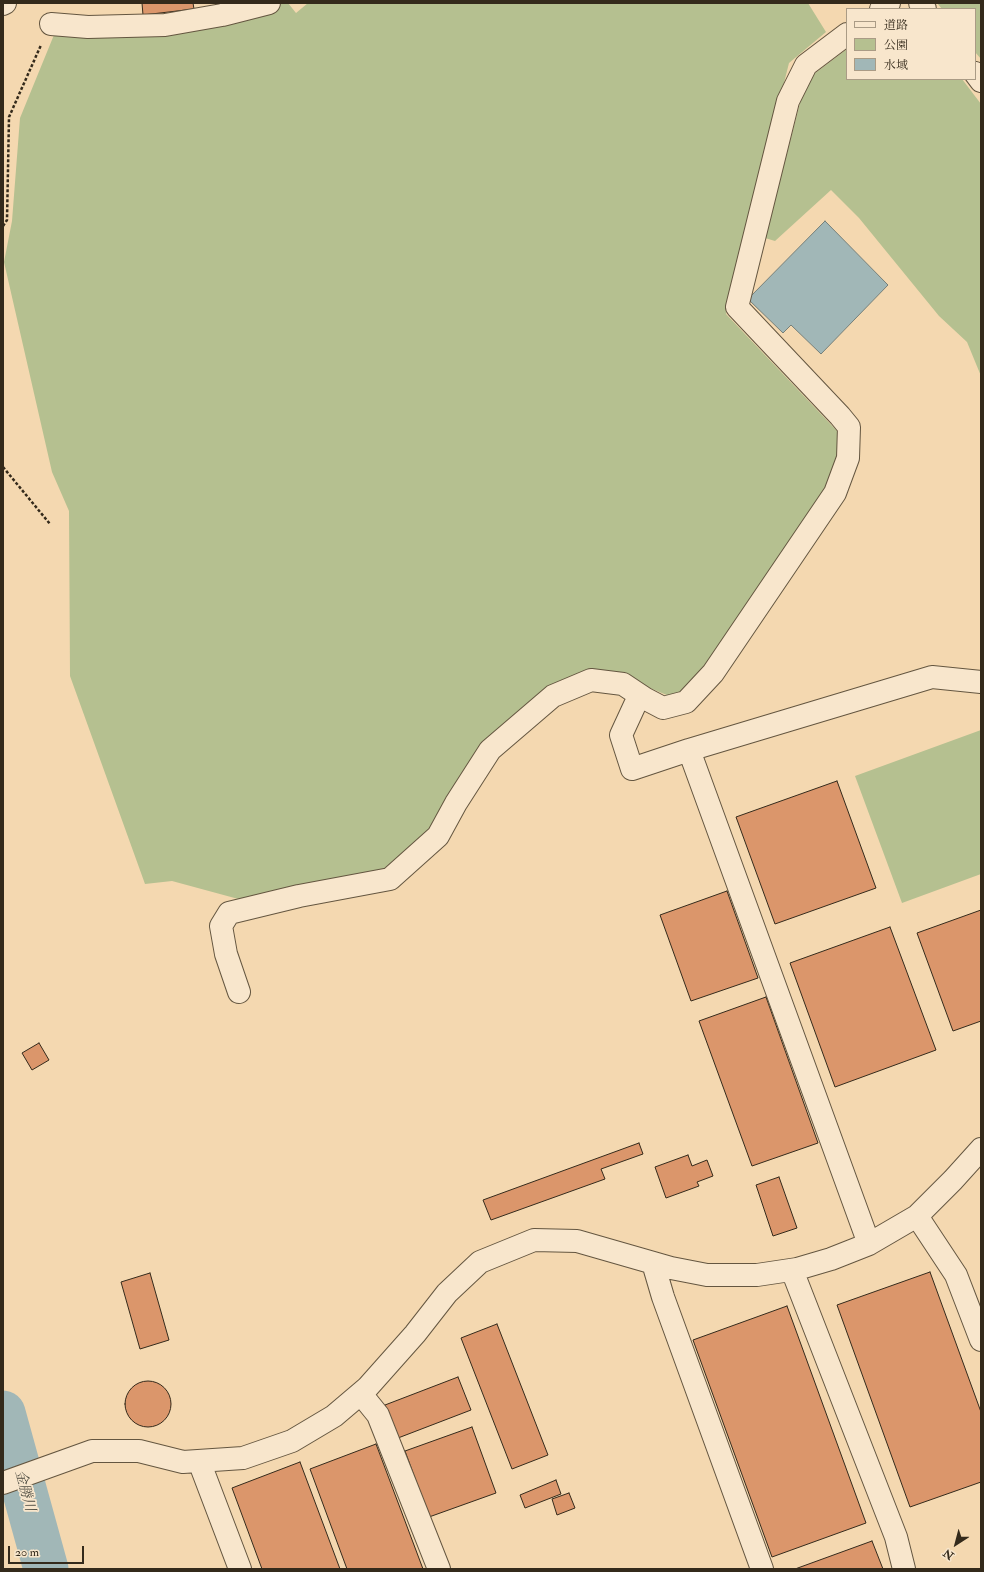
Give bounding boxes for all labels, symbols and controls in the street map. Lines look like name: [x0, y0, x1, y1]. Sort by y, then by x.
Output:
legend: [846, 8, 976, 80]
text: 道路: [884, 18, 908, 33]
text: 公園: [884, 38, 908, 53]
text: 水域: [884, 58, 908, 73]
water label: 金勝川: [10, 1469, 38, 1513]
north arrow: [936, 1524, 976, 1564]
scale bar: [10, 1538, 86, 1564]
text: 20 m: [15, 1545, 39, 1560]
text: N: [941, 1546, 956, 1562]

